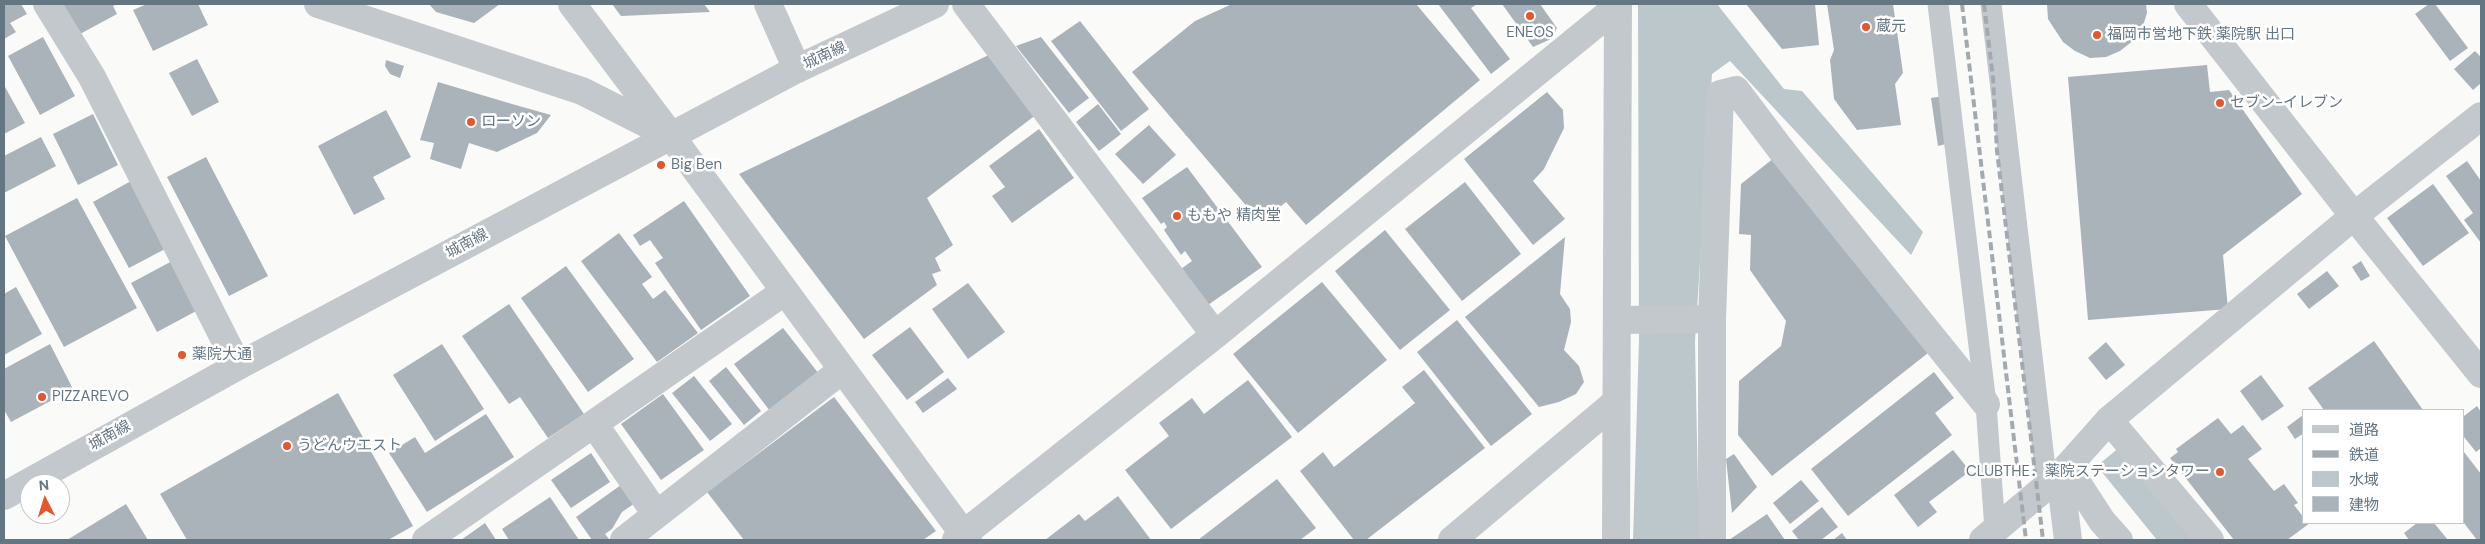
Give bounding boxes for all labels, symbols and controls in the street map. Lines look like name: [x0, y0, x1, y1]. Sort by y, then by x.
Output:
marker: ENEOS: [1524, 10, 1536, 22]
place label: 蔵元: [1876, 18, 1906, 36]
marker: 蔵元: [1860, 21, 1872, 33]
place label: ENEOS: [1506, 24, 1554, 42]
place label: 福岡市営地下鉄 薬院駅 出口: [2107, 26, 2295, 44]
marker: 福岡市営地下鉄 薬院駅 出口: [2091, 29, 2103, 41]
street label: 城南線: [801, 38, 849, 74]
place label: セブン-イレブン: [2230, 94, 2343, 112]
marker: セブン-イレブン: [2214, 97, 2226, 109]
place label: ローソン: [481, 113, 541, 131]
marker: ローソン: [465, 116, 477, 128]
place label: Big Ben: [671, 156, 722, 174]
marker: Big Ben: [655, 159, 667, 171]
place label: ももや 精肉堂: [1187, 207, 1281, 225]
marker: ももや 精肉堂: [1171, 210, 1183, 222]
street label: 城南線: [443, 225, 491, 263]
place label: 薬院大通: [192, 346, 252, 364]
marker: 薬院大通: [176, 349, 188, 361]
place label: PIZZAREVO: [52, 388, 129, 406]
marker: PIZZAREVO: [36, 391, 48, 403]
legend: [2302, 409, 2465, 524]
street label: 城南線: [86, 417, 134, 455]
text: 道路: [2349, 420, 2379, 440]
place label: うどんウエスト: [297, 437, 402, 455]
marker: うどんウエスト: [281, 440, 293, 452]
text: 鉄道: [2349, 445, 2379, 465]
place label: CLUBTHE．薬院ステーションタワー: [1966, 463, 2210, 481]
marker: CLUBTHE．薬院ステーションタワー: [2214, 466, 2226, 478]
text: 水域: [2349, 470, 2379, 490]
north arrow: [20, 474, 70, 524]
text: N: [38, 476, 50, 494]
text: 建物: [2349, 495, 2379, 515]

